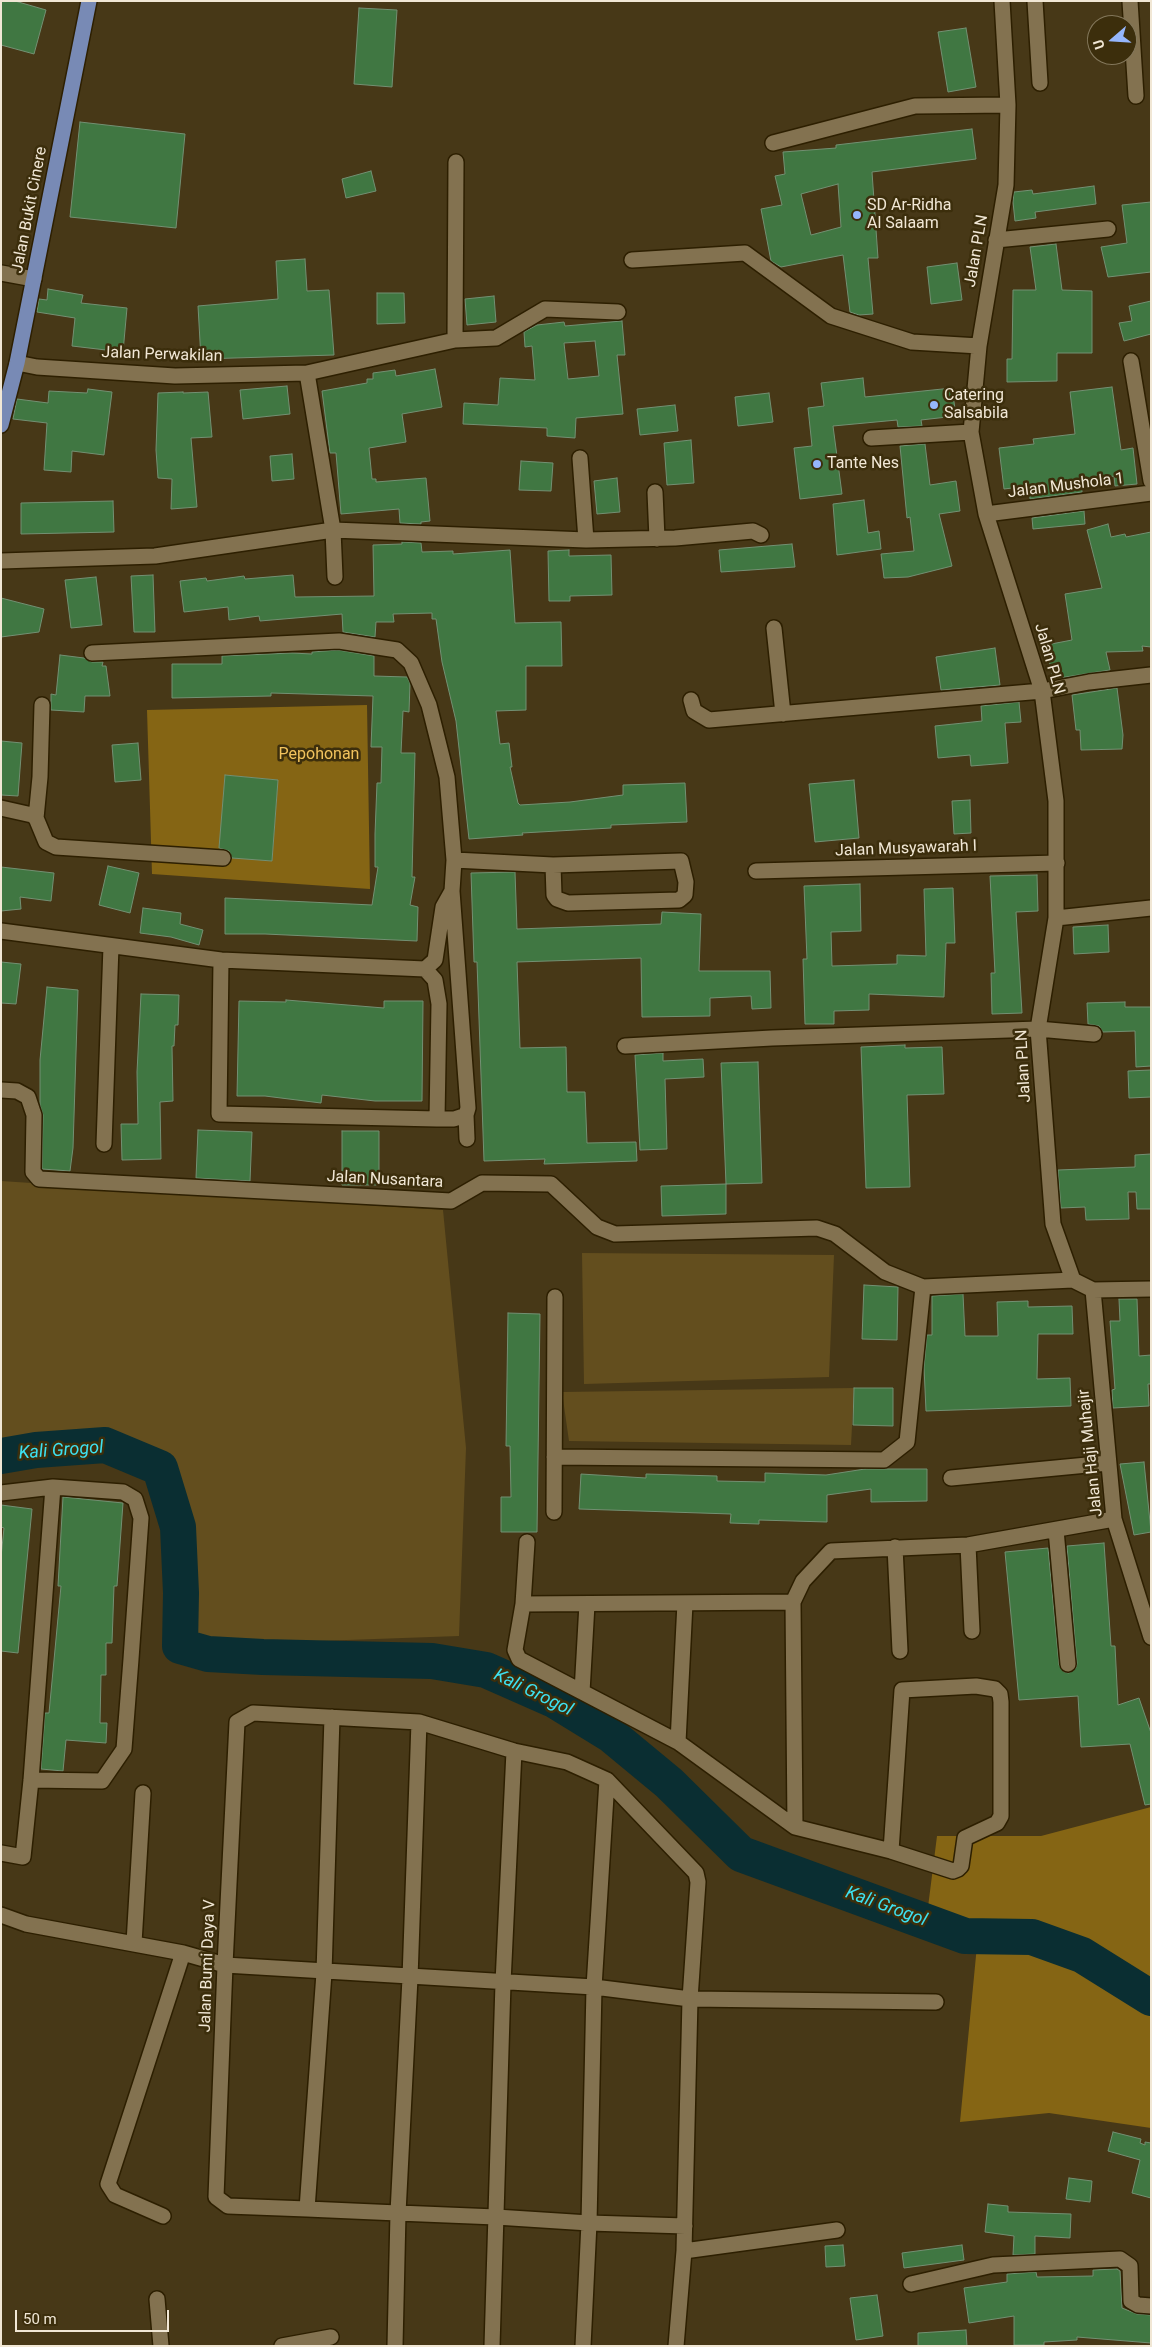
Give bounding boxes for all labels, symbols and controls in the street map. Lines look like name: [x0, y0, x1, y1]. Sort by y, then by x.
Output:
north arrow: [1087, 15, 1137, 65]
text: U: [1090, 38, 1108, 52]
street label: Jalan Bukit Cinere: [8, 145, 52, 275]
place label: SD Ar-Ridha Al Salaam: [867, 196, 952, 234]
marker: SD Ar-Ridha Al Salaam: [851, 209, 863, 221]
street label: Jalan PLN: [961, 213, 993, 289]
street label: Jalan Perwakilan: [101, 343, 223, 367]
place label: Catering Salsabila: [944, 386, 1009, 424]
marker: Catering Salsabila: [928, 399, 940, 411]
place label: Tante Nes: [827, 454, 899, 474]
marker: Tante Nes: [811, 458, 823, 470]
street label: Jalan Mushola 1: [1007, 469, 1125, 503]
street label: Jalan PLN: [1030, 621, 1068, 697]
park label: Pepohonan: [279, 745, 359, 765]
street label: Jalan Musyawarah I: [835, 837, 977, 861]
street label: Jalan PLN: [1013, 1029, 1035, 1103]
street label: Jalan Nusantara: [326, 1167, 444, 1193]
street label: Jalan Haji Muhajir: [1075, 1388, 1107, 1518]
water label: Kali Grogol: [18, 1437, 104, 1465]
water label: Kali Grogol: [490, 1665, 576, 1721]
water label: Kali Grogol: [842, 1882, 930, 1932]
street label: Jalan Bumi Daya V: [196, 1899, 220, 2033]
scale bar: [18, 2300, 171, 2332]
text: 50 m: [23, 2310, 57, 2328]

